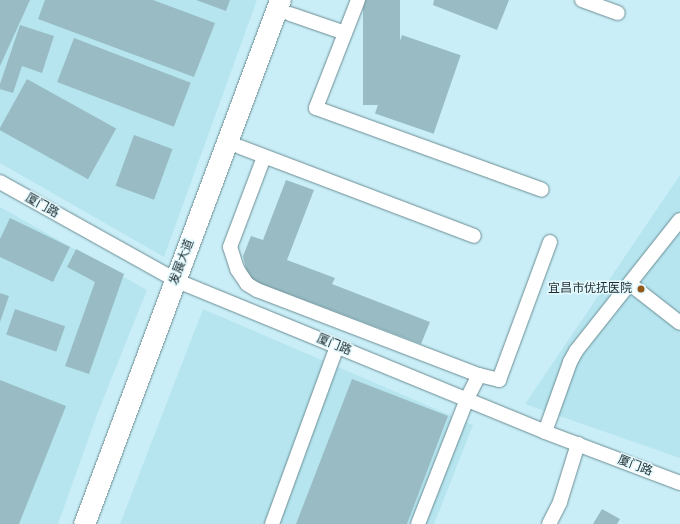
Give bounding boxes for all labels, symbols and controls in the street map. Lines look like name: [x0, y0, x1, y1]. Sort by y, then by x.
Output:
street label: 厦门路: [23, 191, 61, 221]
street label: 发展大道: [167, 237, 197, 287]
place label: 宜昌市优抚医院: [548, 282, 632, 296]
marker: 宜昌市优抚医院: [635, 283, 647, 295]
street label: 厦门路: [315, 332, 353, 358]
street label: 厦门路: [616, 453, 654, 479]

